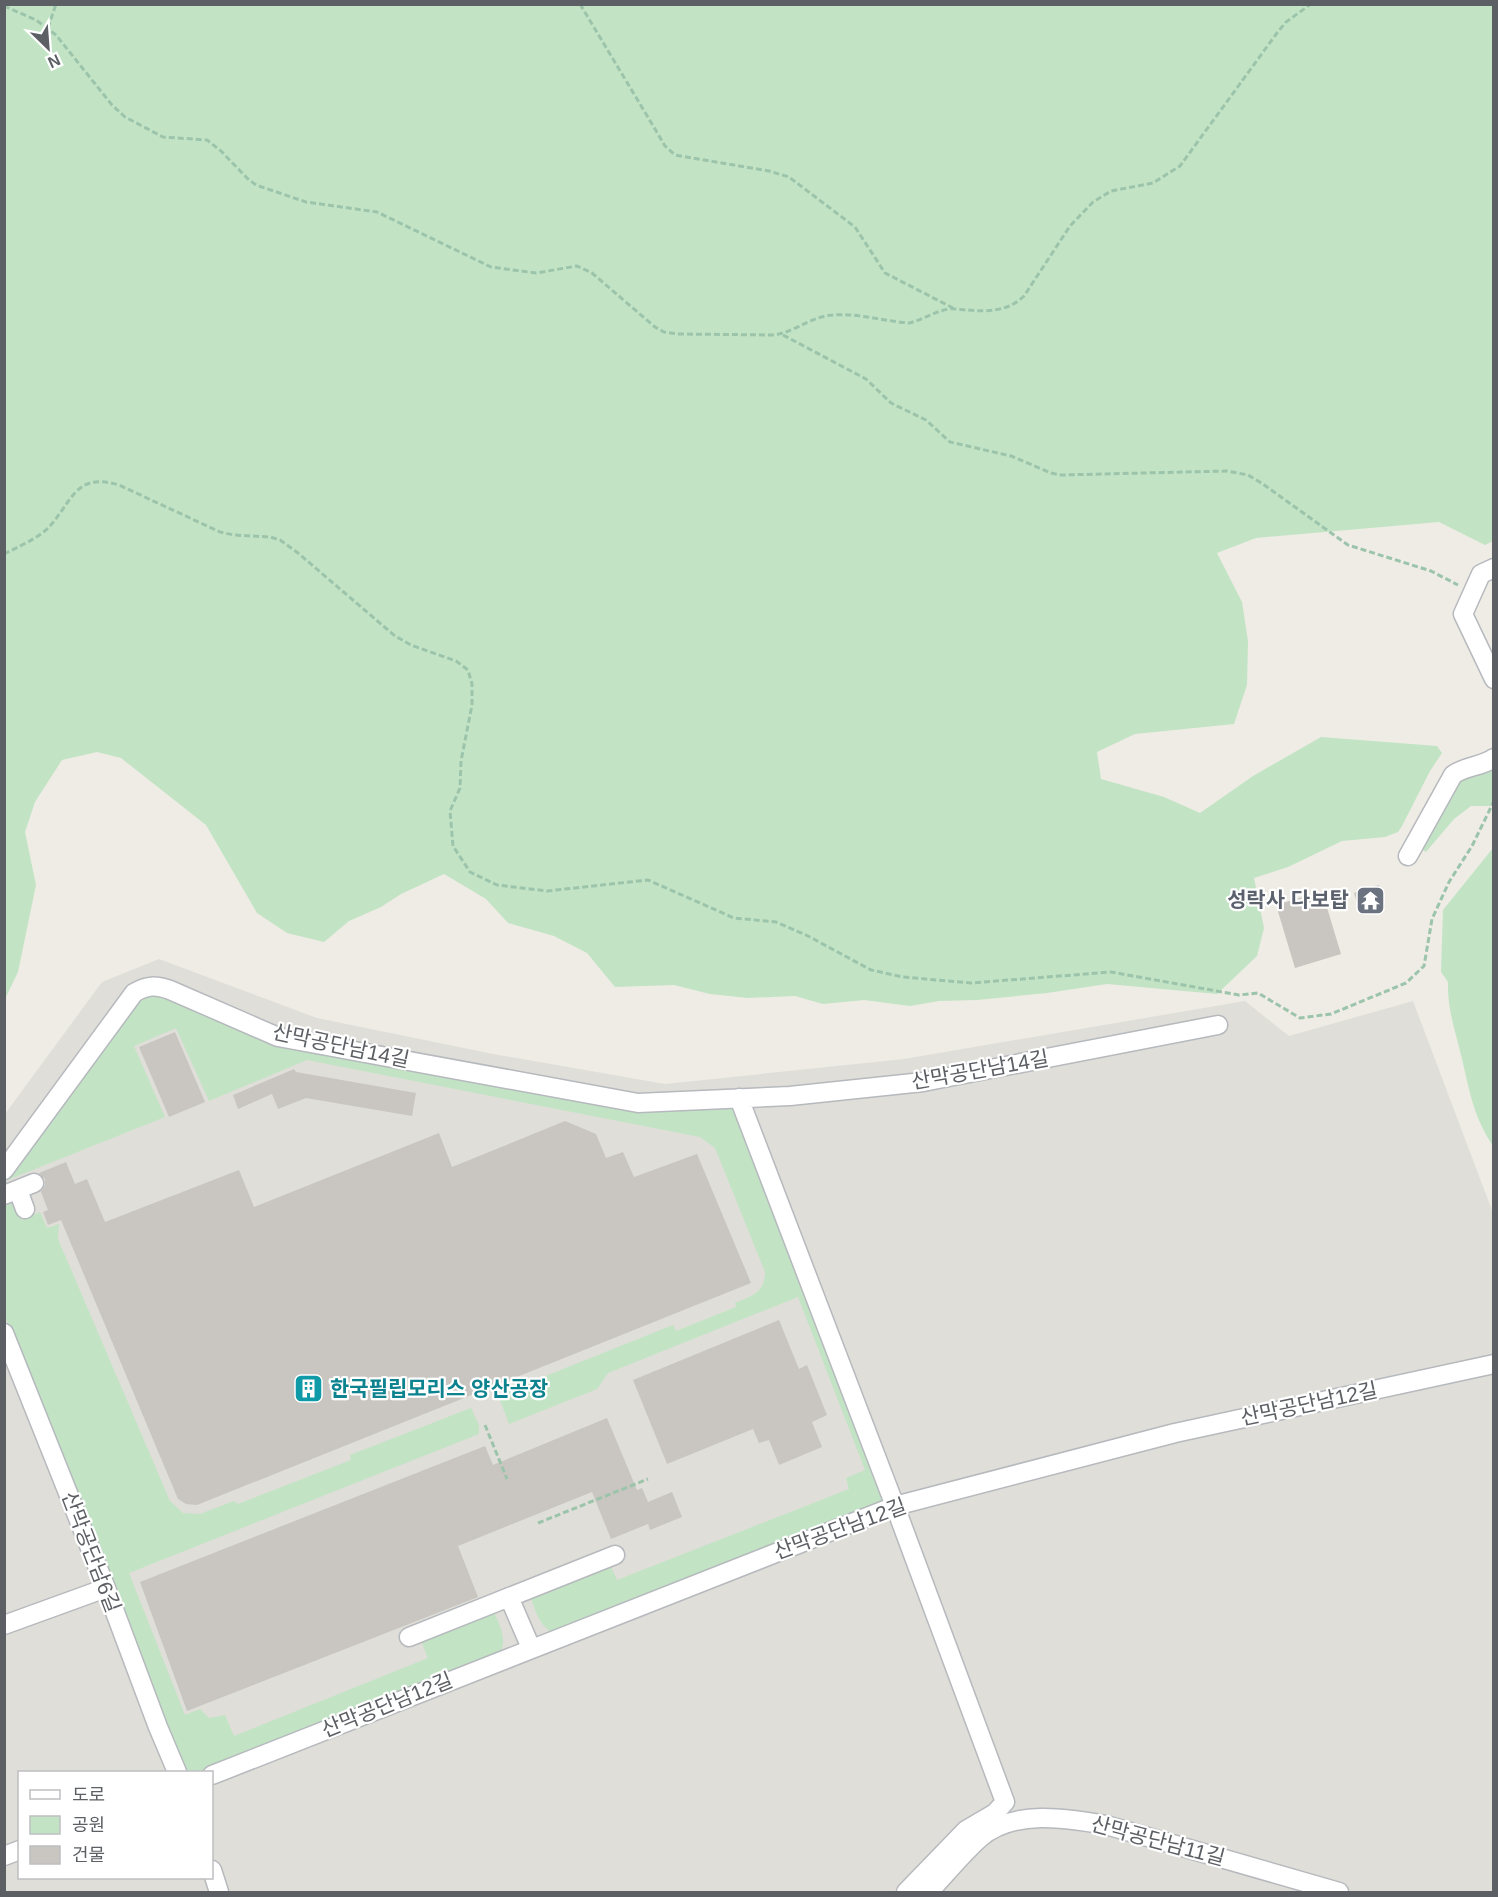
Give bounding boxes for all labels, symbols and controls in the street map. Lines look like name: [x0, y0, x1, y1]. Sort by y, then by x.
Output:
north arrow: [18, 18, 78, 78]
text: N: [45, 51, 63, 71]
temple icon: 성락사 다보탑: [1354, 884, 1386, 916]
place label: 성락사 다보탑: [1227, 888, 1349, 911]
street label: 산막공단남14길: [271, 1020, 412, 1071]
street label: 산막공단남14길: [909, 1046, 1050, 1093]
building icon: 한국필립모리스 양산공장: [293, 1373, 325, 1405]
place label: 한국필립모리스 양산공장: [330, 1377, 548, 1400]
street label: 산막공단남12길: [1238, 1378, 1379, 1429]
street label: 산막공단남6길: [58, 1488, 125, 1616]
street label: 산막공단남12길: [770, 1494, 909, 1563]
street label: 산막공단남12길: [318, 1668, 456, 1741]
legend: [18, 1771, 213, 1879]
text: 도로: [72, 1785, 105, 1805]
street label: 산막공단남11길: [1089, 1812, 1228, 1869]
text: 공원: [72, 1815, 105, 1835]
text: 건물: [72, 1845, 105, 1865]

